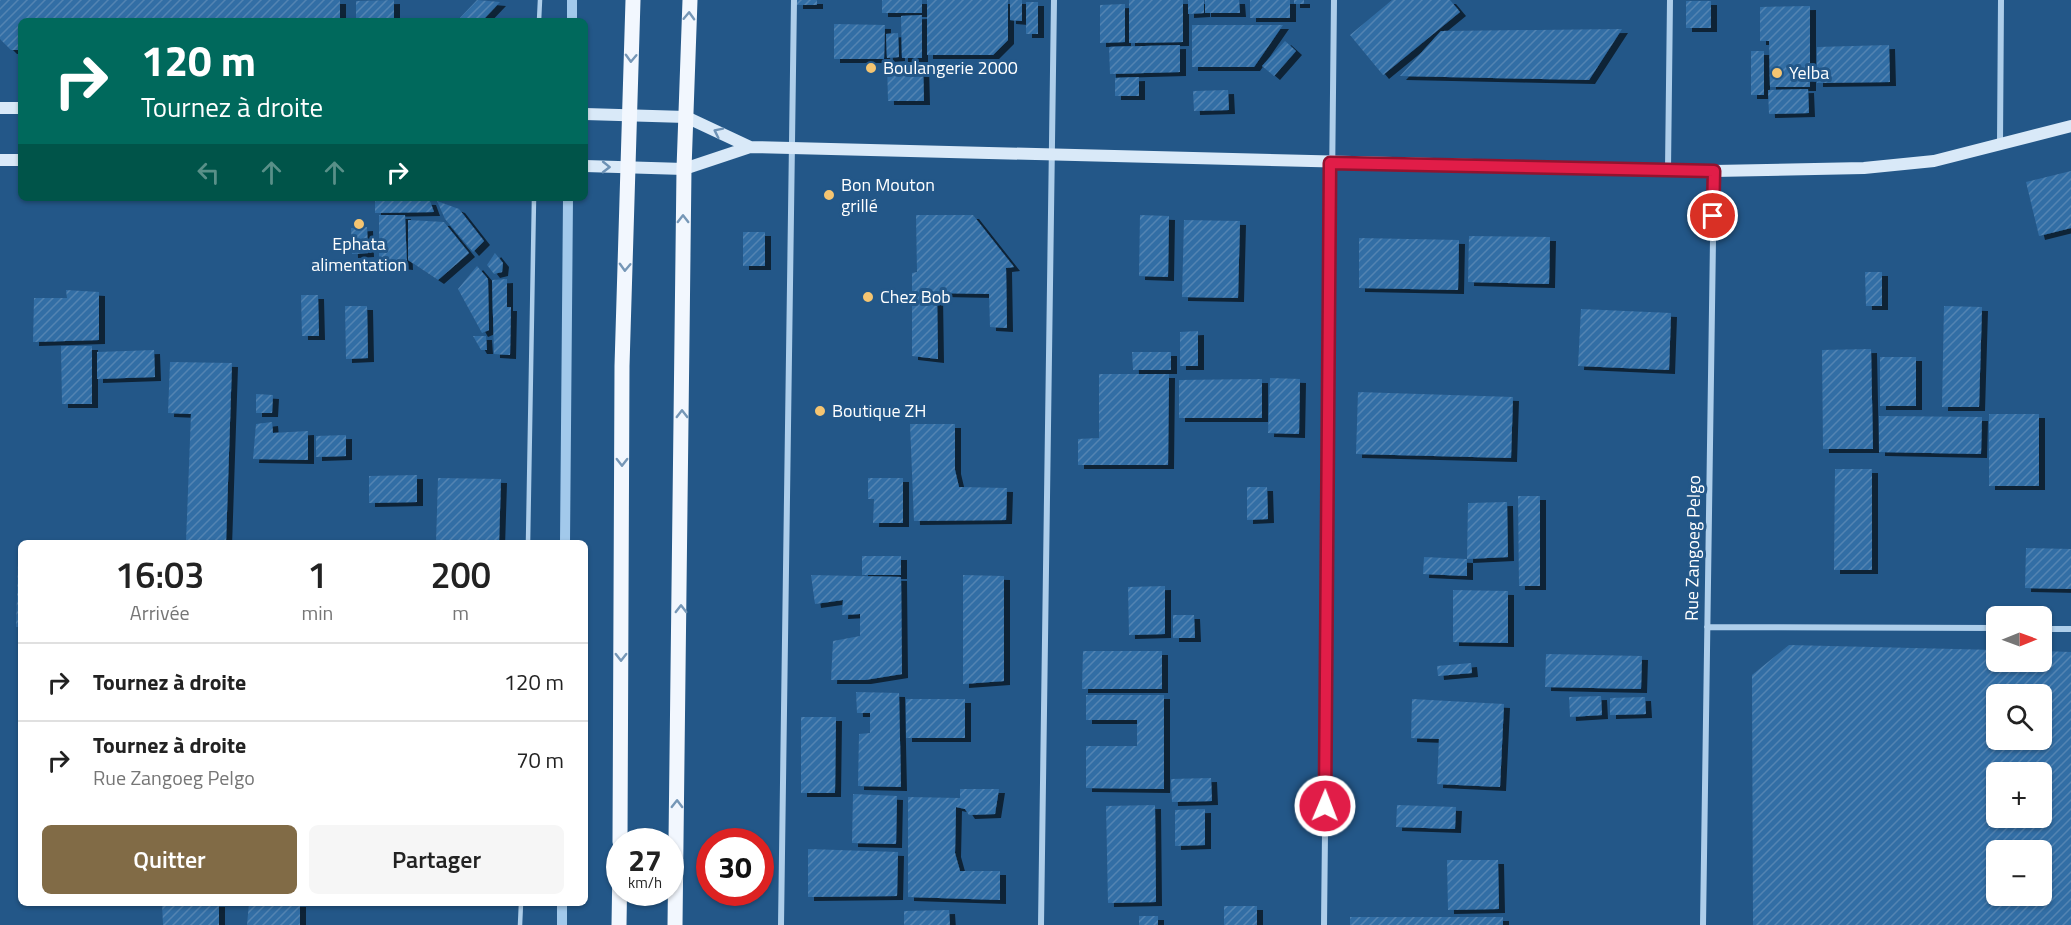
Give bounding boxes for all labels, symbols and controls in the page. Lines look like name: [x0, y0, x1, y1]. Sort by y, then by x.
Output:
one-way arrow: [683, 12, 695, 21]
text: 120 m: [141, 28, 256, 92]
icon: right: [42, 42, 120, 120]
one-way arrow: [625, 54, 637, 63]
place label: Boulangerie 2000: [883, 54, 1018, 81]
place label: Yelba: [1789, 59, 1829, 86]
marker: Boulangerie 2000: [864, 61, 878, 75]
marker: Yelba: [1770, 66, 1784, 80]
text: Tournez à droite: [141, 86, 323, 127]
one-way arrow: [714, 127, 725, 139]
icon: left: [192, 156, 225, 189]
icon: ahead: [255, 156, 288, 189]
icon: ahead: [318, 156, 351, 189]
icon: right: [381, 156, 414, 189]
one-way arrow: [602, 160, 611, 173]
place label: Bon Mouton grillé: [841, 171, 935, 219]
marker: Bon Mouton grillé: [822, 188, 836, 202]
pin: [1687, 190, 1738, 241]
icon: arrive: [1696, 199, 1729, 232]
one-way arrow: [677, 214, 689, 223]
marker: Ephata alimentation: [352, 217, 366, 231]
place label: Ephata alimentation: [311, 230, 407, 278]
one-way arrow: [619, 263, 631, 272]
place label: Chez Bob: [880, 283, 951, 310]
marker: Chez Bob: [861, 290, 875, 304]
place label: Boutique ZH: [832, 397, 926, 424]
marker: Boutique ZH: [813, 404, 827, 418]
one-way arrow: [676, 409, 688, 418]
one-way arrow: [616, 458, 628, 467]
street label: Rue Zangoeg Pelgo: [1678, 475, 1707, 621]
text: 16:03: [115, 547, 204, 602]
text: 1: [307, 547, 327, 602]
text: 200: [430, 547, 491, 602]
text: Arrivée: [130, 597, 190, 628]
text: min: [301, 597, 333, 628]
text: m: [452, 597, 469, 628]
one-way arrow: [674, 604, 687, 613]
north arrow: [1986, 606, 2052, 672]
map controls: [1986, 606, 2052, 906]
one-way arrow: [615, 653, 627, 662]
text: Tournez à droite: [93, 665, 246, 699]
text: 120 m: [504, 665, 564, 699]
icon: right: [42, 666, 75, 699]
button: search: [1986, 684, 2052, 750]
text: Tournez à droite: [93, 728, 246, 762]
text: 70 m: [516, 743, 564, 777]
icon: right: [42, 744, 75, 777]
text: Rue Zangoeg Pelgo: [93, 762, 255, 793]
button: +: [1986, 762, 2052, 828]
position arrow: [1293, 774, 1357, 838]
one-way arrow: [671, 799, 684, 808]
button: Quitter: [42, 825, 297, 894]
button: Partager: [309, 825, 564, 894]
speed limit sign: 30: [696, 828, 774, 906]
text: 27: [628, 837, 662, 883]
button: −: [1986, 840, 2052, 906]
text: km/h: [628, 871, 662, 894]

